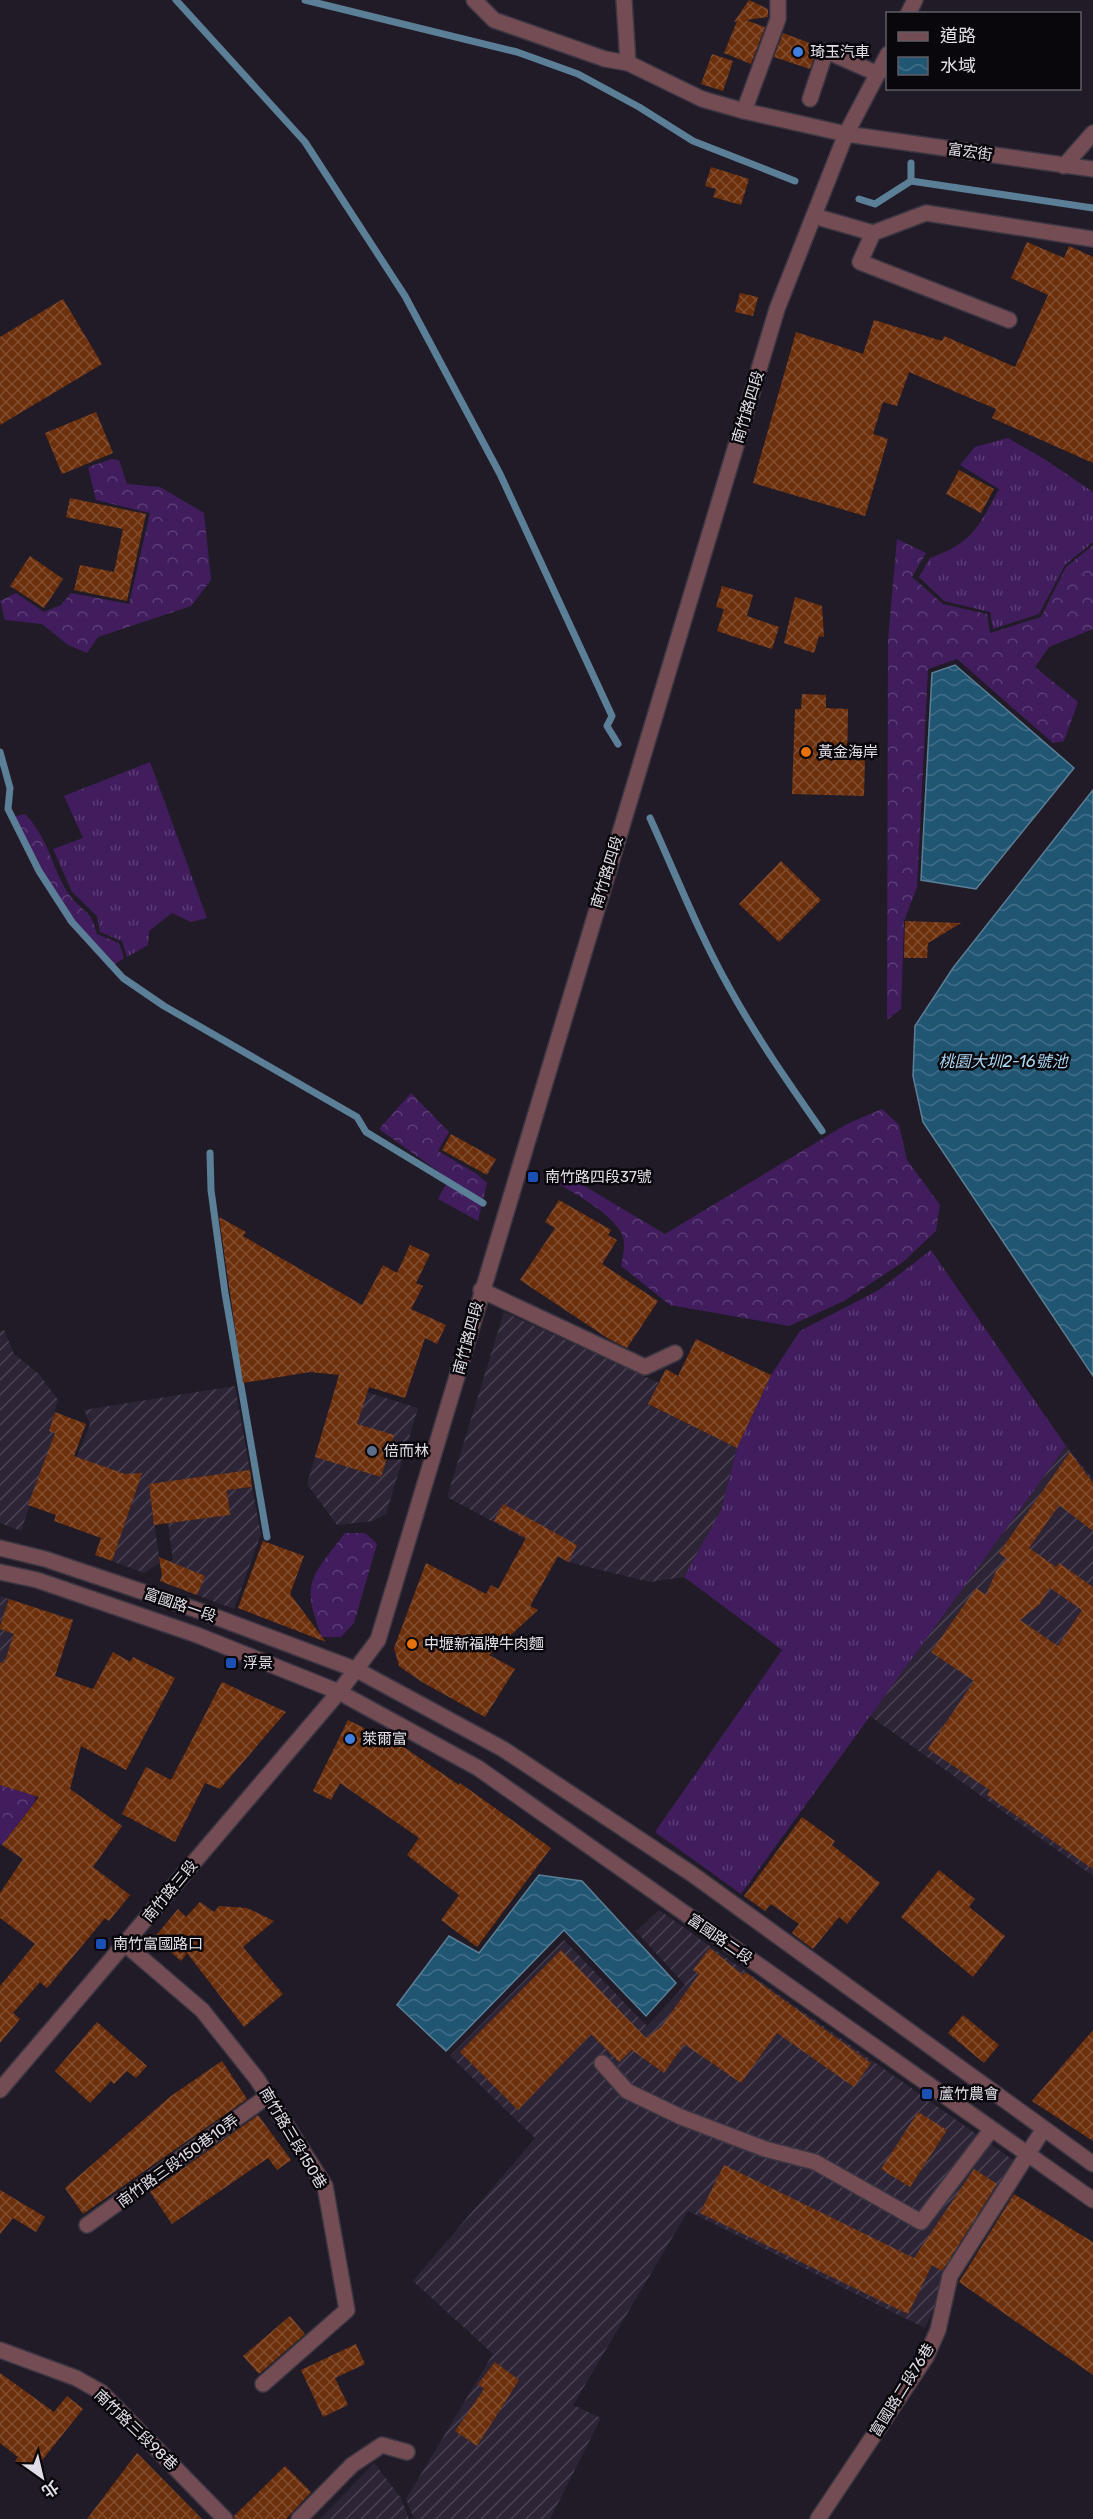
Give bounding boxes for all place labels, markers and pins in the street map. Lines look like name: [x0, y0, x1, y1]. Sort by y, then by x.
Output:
place label: 琦玉汽車: [810, 43, 870, 61]
marker: 琦玉汽車: [791, 45, 805, 59]
place label: 黃金海岸: [818, 743, 878, 761]
marker: 黃金海岸: [799, 745, 813, 759]
place label: 南竹路四段37號: [545, 1168, 652, 1186]
marker: 南竹路四段37號: [526, 1170, 540, 1184]
place label: 倍而林: [384, 1442, 429, 1460]
marker: 倍而林: [365, 1444, 379, 1458]
place label: 中壢新福牌牛肉麵: [424, 1635, 544, 1653]
marker: 中壢新福牌牛肉麵: [405, 1637, 419, 1651]
place label: 浮景: [243, 1654, 273, 1672]
marker: 浮景: [224, 1656, 238, 1670]
place label: 萊爾富: [362, 1730, 407, 1748]
marker: 萊爾富: [343, 1732, 357, 1746]
place label: 南竹富國路口: [113, 1935, 203, 1953]
marker: 南竹富國路口: [94, 1937, 108, 1951]
place label: 蘆竹農會: [939, 2085, 999, 2103]
marker: 蘆竹農會: [920, 2087, 934, 2101]

